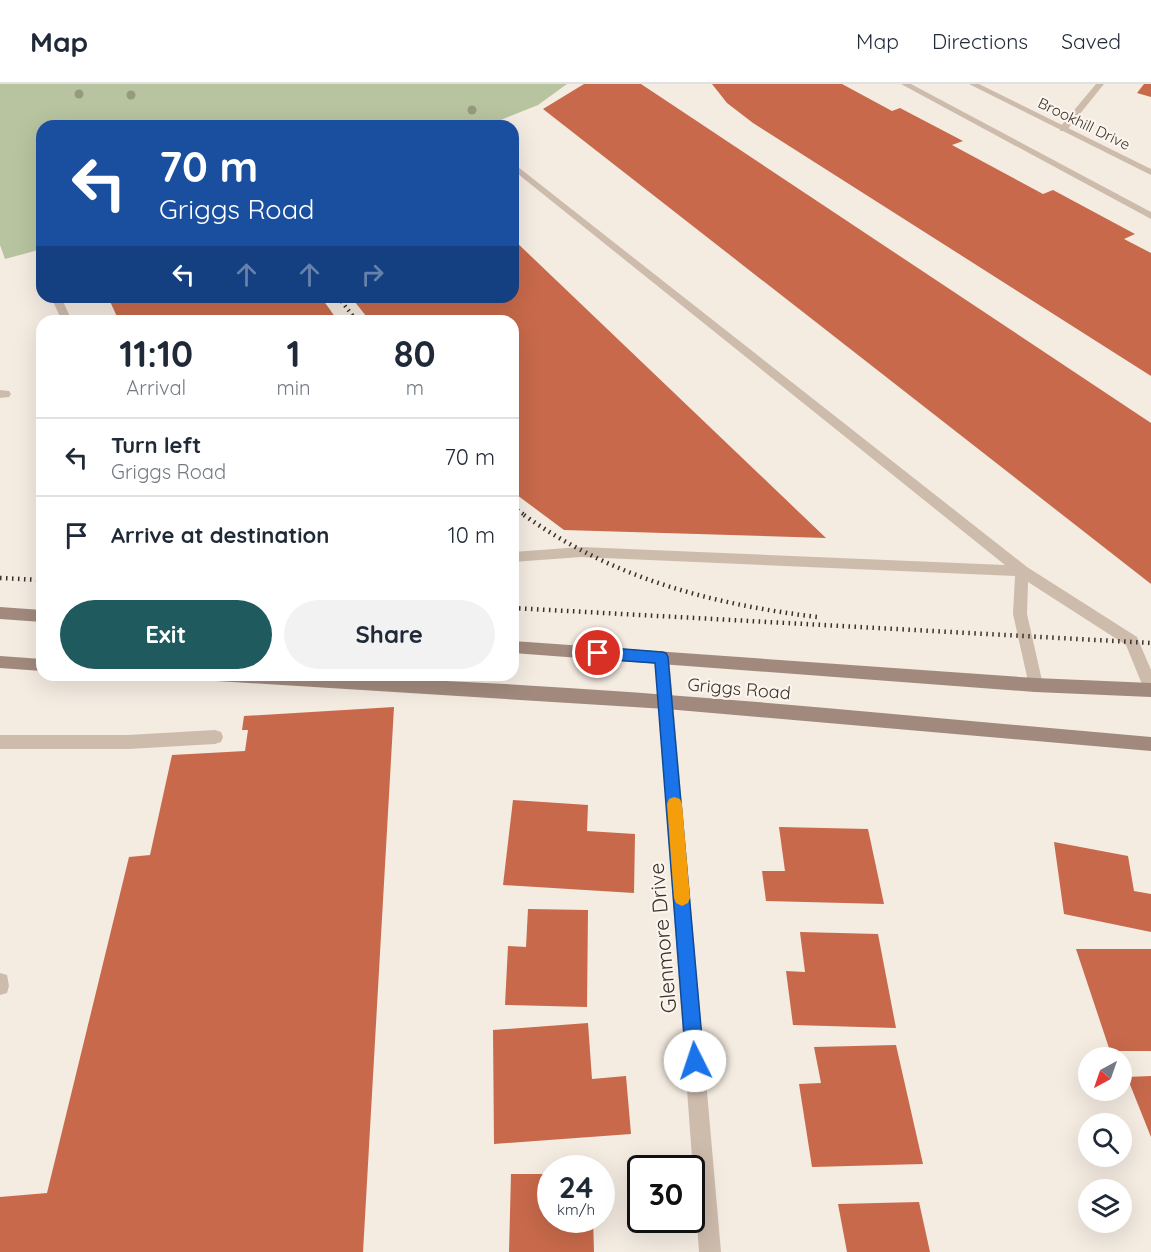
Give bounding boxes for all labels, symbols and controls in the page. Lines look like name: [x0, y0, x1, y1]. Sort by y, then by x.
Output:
text: Map: [30, 24, 88, 59]
text: Map: [856, 28, 899, 54]
text: Directions: [932, 28, 1028, 54]
text: Saved: [1061, 28, 1121, 54]
street label: Brookhill Drive: [1035, 93, 1133, 154]
text: 70 m: [159, 140, 258, 193]
icon: left: [60, 144, 138, 222]
text: Griggs Road: [159, 192, 314, 226]
icon: left: [167, 258, 200, 291]
icon: ahead: [230, 258, 263, 291]
icon: ahead: [293, 258, 326, 291]
icon: right: [356, 258, 389, 291]
text: 11:10: [119, 331, 193, 376]
text: 1: [287, 331, 301, 376]
text: 80: [394, 331, 436, 376]
text: Arrival: [126, 375, 186, 400]
text: min: [276, 375, 311, 400]
text: m: [406, 375, 424, 400]
text: Turn left: [111, 431, 201, 459]
icon: left: [60, 441, 93, 474]
text: 70 m: [445, 443, 495, 471]
text: Griggs Road: [111, 459, 226, 484]
icon: arrive: [60, 519, 93, 552]
text: Arrive at destination: [111, 521, 329, 549]
text: 10 m: [448, 521, 495, 549]
button: Exit: [60, 600, 272, 669]
button: Share: [284, 600, 495, 669]
pin: [572, 627, 623, 678]
icon: arrive: [581, 636, 614, 669]
street label: Griggs Road: [686, 673, 792, 704]
street label: Glenmore Drive: [642, 862, 682, 1014]
position arrow: [663, 1029, 727, 1093]
north arrow: [1078, 1047, 1132, 1101]
map controls: [1078, 1047, 1132, 1233]
button: search: [1078, 1113, 1132, 1167]
speed limit sign: 30: [627, 1155, 705, 1233]
text: 24: [559, 1168, 593, 1206]
button: layers: [1078, 1179, 1132, 1233]
text: km/h: [557, 1200, 595, 1219]

